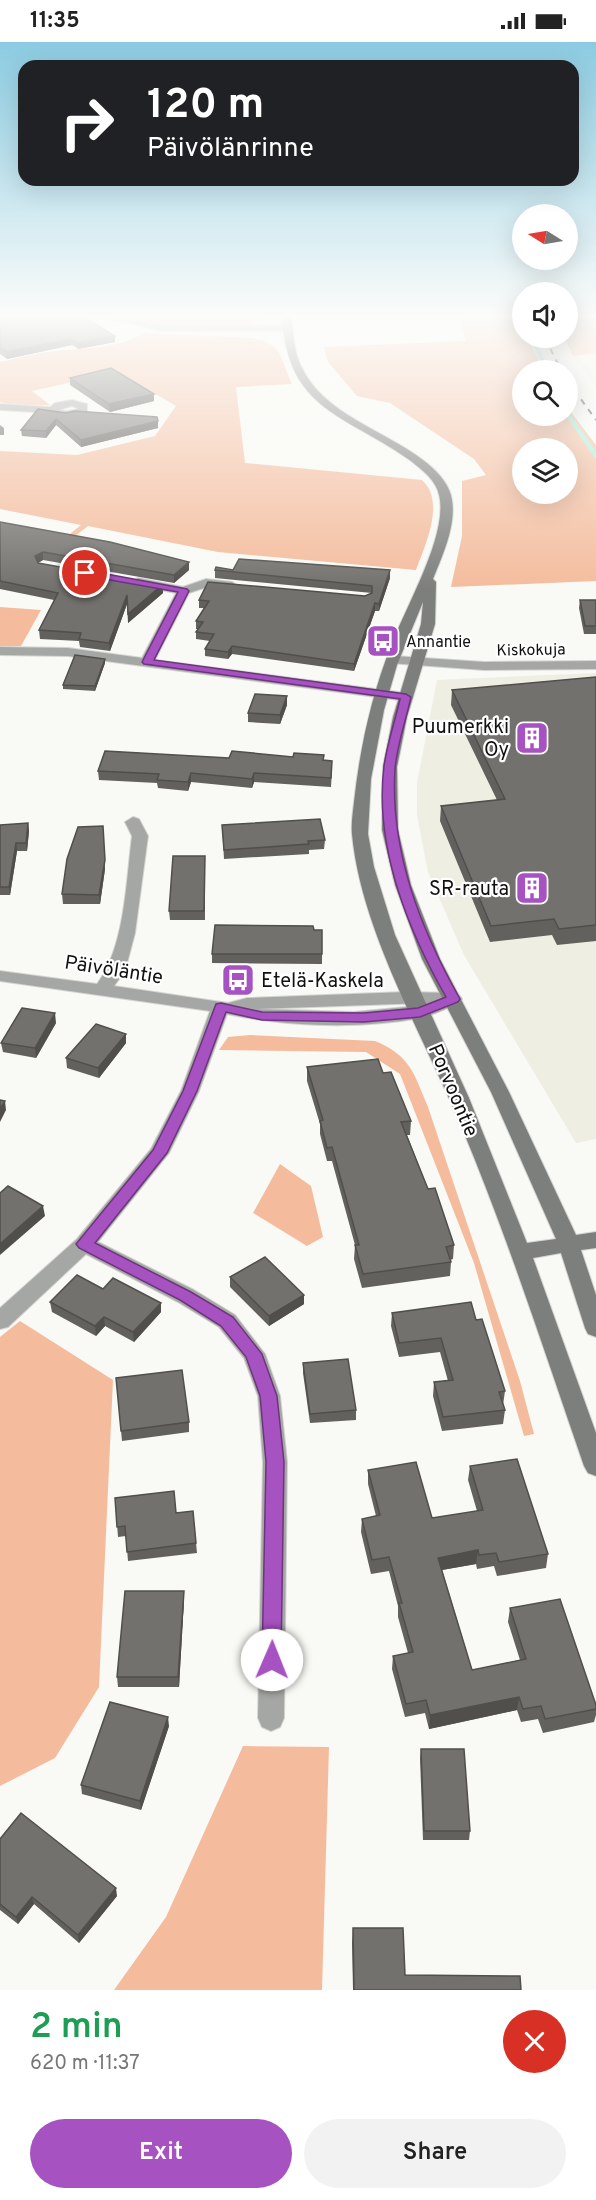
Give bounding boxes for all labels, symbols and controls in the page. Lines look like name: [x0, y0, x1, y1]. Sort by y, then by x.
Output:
text: 11:35: [30, 8, 80, 35]
text: 120 m: [147, 80, 264, 133]
icon: right: [48, 84, 126, 162]
text: Päivölänrinne: [147, 132, 314, 166]
north arrow: [512, 204, 578, 270]
map controls: [512, 204, 578, 504]
button: sound: [512, 282, 578, 348]
button: search: [512, 360, 578, 426]
button: layers: [512, 438, 578, 504]
pin: [59, 547, 110, 598]
icon: arrive: [68, 556, 101, 589]
bus stop icon: Annantie: [365, 623, 401, 659]
place label: Annantie: [406, 633, 471, 653]
street label: Kiskokuja: [496, 640, 566, 662]
place label: Puumerkki Oy: [412, 715, 509, 764]
building icon: Puumerkki Oy: [514, 720, 550, 756]
building icon: SR-rauta: [514, 870, 550, 906]
place label: SR-rauta: [429, 877, 509, 903]
street label: Päivöläntie: [63, 950, 165, 992]
bus stop icon: Etelä-Kaskela: [220, 962, 256, 998]
place label: Etelä-Kaskela: [261, 969, 384, 995]
street label: Porvoontie: [421, 1040, 483, 1141]
position arrow: [240, 1628, 304, 1692]
text: 2 min: [30, 2005, 123, 2051]
button: close: [503, 2010, 566, 2073]
text: 620 m · 11:37: [30, 2051, 140, 2077]
button: Exit: [30, 2119, 292, 2188]
button: Share: [304, 2119, 566, 2188]

